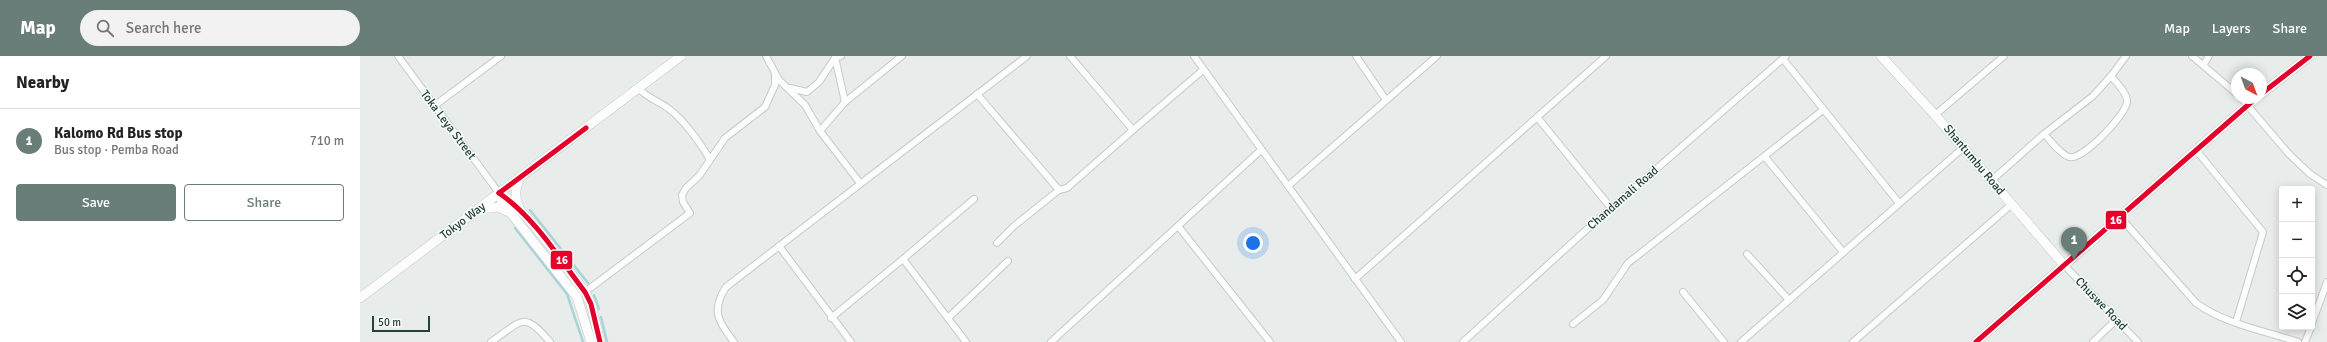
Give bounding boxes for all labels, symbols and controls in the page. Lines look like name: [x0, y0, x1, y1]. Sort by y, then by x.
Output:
search box: [80, 10, 360, 46]
text: Map: [20, 16, 56, 40]
icon: search: [94, 17, 116, 39]
text: Search here: [126, 19, 201, 37]
text: Map: [2164, 20, 2190, 37]
text: Layers: [2212, 20, 2251, 37]
text: Share: [2273, 20, 2307, 37]
north arrow: [2231, 68, 2267, 104]
text: Nearby: [16, 72, 69, 93]
street label: Toka Leya Street: [417, 87, 479, 163]
street label: Shantumbu Road: [1940, 122, 2008, 198]
text: Kalomo Rd Bus stop: [54, 124, 182, 142]
text: 1: [25, 133, 33, 149]
text: 710 m: [310, 133, 344, 149]
text: Bus stop · Pemba Road: [54, 142, 179, 158]
street label: Chandamali Road: [1584, 163, 1662, 233]
button: Save: [16, 184, 176, 221]
button: Share: [184, 184, 344, 221]
map controls: [2279, 186, 2315, 330]
button: +: [2279, 186, 2315, 222]
street label: Tokyo Way: [437, 199, 489, 243]
line badge: 16: [2105, 210, 2127, 230]
text: 16: [2110, 214, 2122, 227]
button: −: [2279, 222, 2315, 258]
pin: 1: [2061, 227, 2087, 260]
your location: [1243, 233, 1263, 253]
line badge: 16: [550, 250, 573, 270]
text: 16: [556, 254, 568, 267]
button: locate: [2279, 258, 2315, 294]
street label: Chuswe Road: [2072, 274, 2130, 334]
button: layers: [2279, 294, 2315, 330]
scale bar: [372, 314, 430, 333]
text: 50 m: [378, 316, 401, 329]

